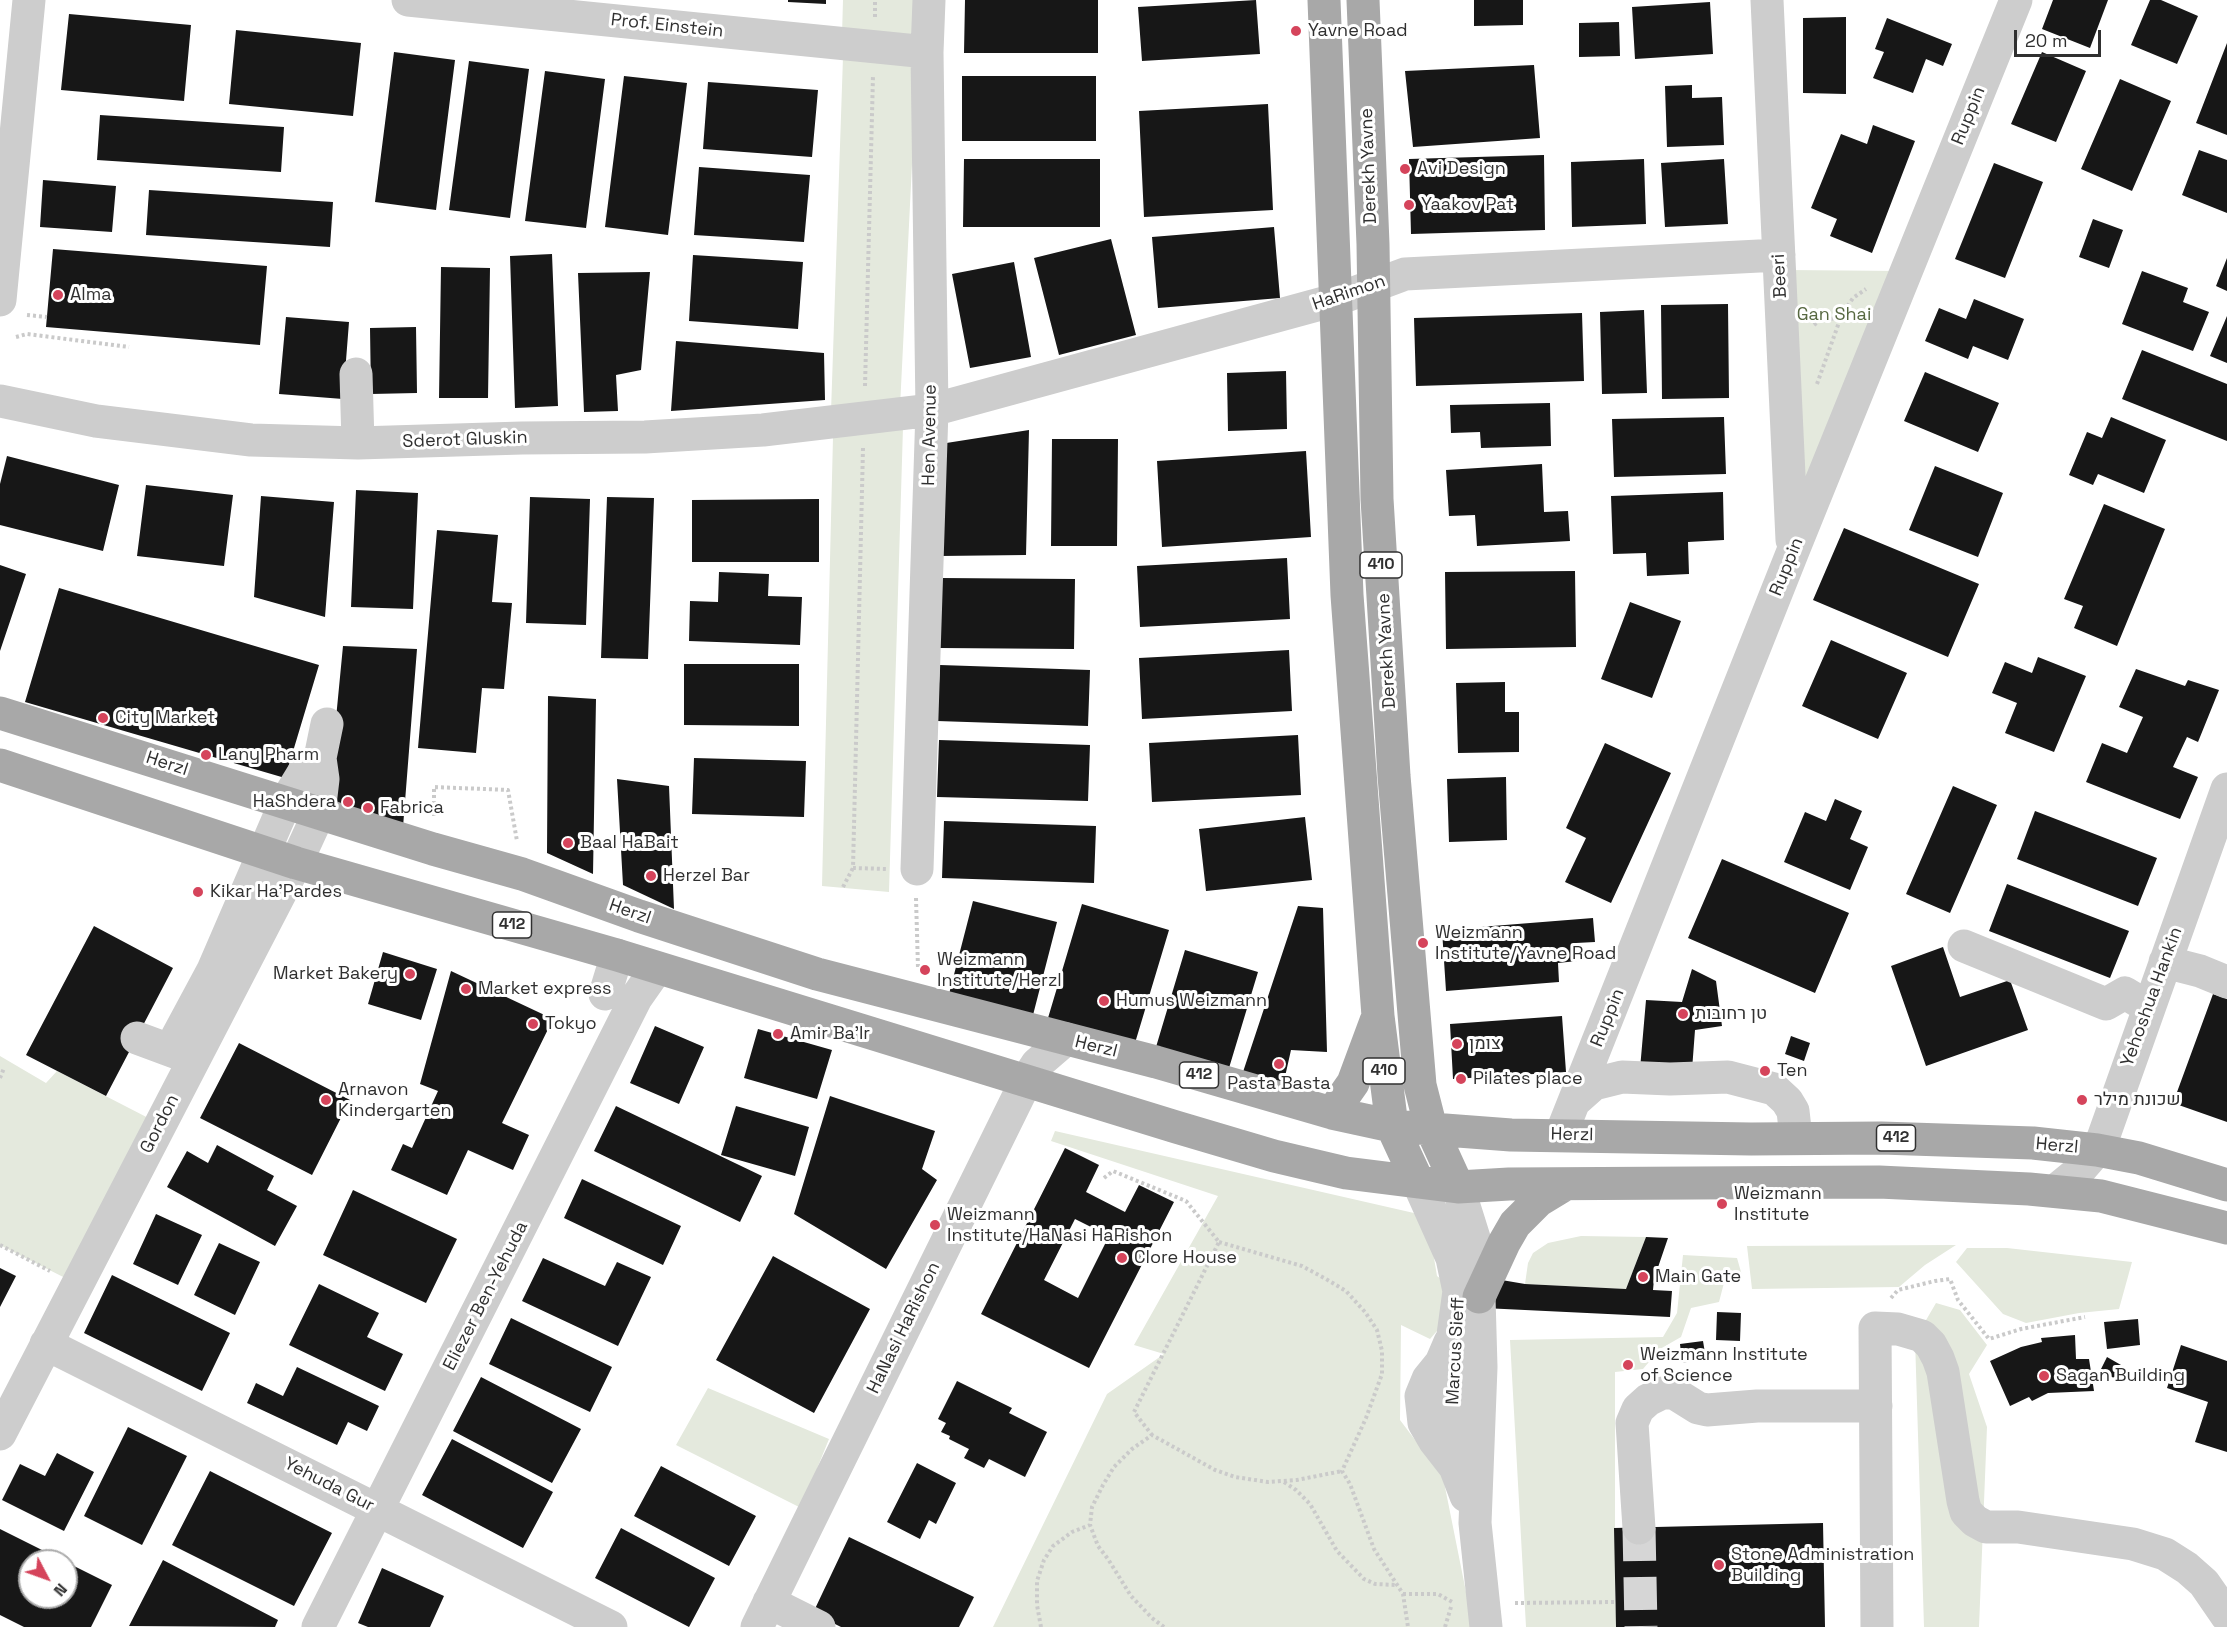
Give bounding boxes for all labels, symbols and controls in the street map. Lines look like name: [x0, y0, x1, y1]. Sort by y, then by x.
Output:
street label: Prof. Einstein: [610, 9, 724, 43]
scale bar: [2017, 18, 2104, 56]
place label: Yavne Road: [1308, 20, 1408, 42]
marker: Yavne Road: [1289, 24, 1303, 38]
text: 20 m: [2025, 29, 2068, 52]
street label: Ruppin: [1948, 84, 1990, 148]
street label: Derekh Yavne: [1356, 108, 1382, 224]
place label: Avi Design: [1417, 158, 1506, 180]
marker: Avi Design: [1398, 162, 1412, 176]
place label: Yaakov Pat: [1421, 194, 1514, 216]
marker: Yaakov Pat: [1402, 198, 1416, 212]
street label: Beeri: [1768, 253, 1792, 299]
street label: HaRimon: [1310, 270, 1388, 316]
place label: Alma: [70, 284, 112, 306]
marker: Alma: [51, 288, 65, 302]
park label: Gan Shai: [1797, 304, 1871, 326]
street label: Hen Avenue: [918, 384, 942, 486]
street label: Sderot Gluskin: [402, 427, 528, 453]
street label: Ruppin: [1766, 535, 1808, 599]
road number: 410: [1360, 552, 1402, 578]
street label: Derekh Yavne: [1373, 593, 1401, 709]
place label: City Market: [115, 707, 215, 729]
marker: City Market: [96, 711, 110, 725]
place label: Lany Pharm: [218, 744, 319, 766]
street label: Herzl: [143, 747, 191, 781]
marker: Lany Pharm: [199, 748, 213, 762]
place label: HaShdera: [253, 791, 336, 813]
marker: HaShdera: [341, 795, 355, 809]
place label: Fabrica: [380, 797, 444, 819]
marker: Fabrica: [361, 801, 375, 815]
place label: Baal HaBait: [580, 832, 679, 854]
marker: Baal HaBait: [561, 836, 575, 850]
place label: Herzel Bar: [663, 865, 750, 887]
marker: Herzel Bar: [644, 869, 658, 883]
place label: Kikar Ha'Pardes: [210, 881, 342, 903]
marker: Kikar Ha'Pardes: [191, 885, 205, 899]
street label: Herzl: [606, 895, 654, 929]
road number: 412: [492, 912, 532, 938]
place label: Weizmann Institute/Yavne Road: [1435, 922, 1616, 964]
street label: Yehoshua Hankin: [2117, 924, 2187, 1070]
marker: Weizmann Institute/Yavne Road: [1416, 936, 1430, 950]
place label: Weizmann Institute/Herzl: [937, 949, 1062, 992]
place label: Market Bakery: [273, 963, 398, 985]
marker: Weizmann Institute/Herzl: [918, 963, 932, 977]
marker: Market Bakery: [403, 967, 417, 981]
place label: Market express: [478, 978, 612, 1000]
marker: Market express: [459, 982, 473, 996]
street label: Ruppin: [1587, 986, 1629, 1050]
place label: Humus Weizmann: [1116, 990, 1267, 1012]
marker: Humus Weizmann: [1097, 994, 1111, 1008]
place label: טן רחובות: [1695, 1003, 1767, 1025]
marker: טן רחובות: [1676, 1007, 1690, 1021]
place label: Tokyo: [545, 1013, 597, 1035]
marker: Tokyo: [526, 1017, 540, 1031]
place label: Amir Ba'Ir: [790, 1023, 870, 1045]
marker: Amir Ba'Ir: [771, 1027, 785, 1041]
street label: Herzl: [1073, 1031, 1119, 1063]
place label: צומן: [1469, 1033, 1501, 1055]
marker: צומן: [1450, 1037, 1464, 1051]
marker: Pasta Basta: [1272, 1057, 1286, 1071]
road number: 410: [1363, 1058, 1405, 1084]
place label: Ten: [1777, 1060, 1807, 1082]
road number: 412: [1180, 1062, 1218, 1088]
marker: Ten: [1758, 1064, 1772, 1078]
place label: Pilates place: [1473, 1068, 1583, 1090]
marker: Pilates place: [1454, 1072, 1468, 1086]
place label: Pasta Basta: [1227, 1073, 1331, 1095]
place label: Arnavon Kindergarten: [338, 1079, 451, 1122]
place label: שכונת מילר: [2094, 1089, 2181, 1111]
street label: Gordon: [136, 1091, 184, 1157]
marker: Arnavon Kindergarten: [319, 1093, 333, 1107]
marker: שכונת מילר: [2075, 1093, 2089, 1107]
street label: Herzl: [1550, 1124, 1594, 1146]
road number: 412: [1876, 1125, 1916, 1151]
street label: Herzl: [2035, 1133, 2079, 1159]
place label: Weizmann Institute: [1734, 1183, 1822, 1226]
marker: Weizmann Institute: [1715, 1197, 1729, 1211]
place label: Weizmann Institute/HaNasi HaRishon: [947, 1204, 1172, 1246]
street label: Eliezer Ben-Yehuda: [439, 1218, 533, 1374]
marker: Weizmann Institute/HaNasi HaRishon: [928, 1218, 942, 1232]
place label: Clore House: [1134, 1247, 1237, 1269]
marker: Clore House: [1115, 1251, 1129, 1265]
street label: HaNasi HaRishon: [863, 1259, 945, 1397]
place label: Main Gate: [1655, 1266, 1741, 1288]
marker: Main Gate: [1636, 1270, 1650, 1284]
street label: Marcus Sieff: [1442, 1297, 1470, 1405]
place label: Weizmann Institute of Science: [1640, 1344, 1808, 1386]
marker: Weizmann Institute of Science: [1621, 1358, 1635, 1372]
place label: Sagan Building: [2056, 1365, 2185, 1387]
marker: Sagan Building: [2037, 1369, 2051, 1383]
street label: Yehuda Gur: [280, 1453, 378, 1517]
place label: Stone Administration Building: [1731, 1544, 1914, 1586]
north arrow: [18, 1549, 78, 1609]
marker: Stone Administration Building: [1712, 1558, 1726, 1572]
text: N: [49, 1579, 72, 1601]

